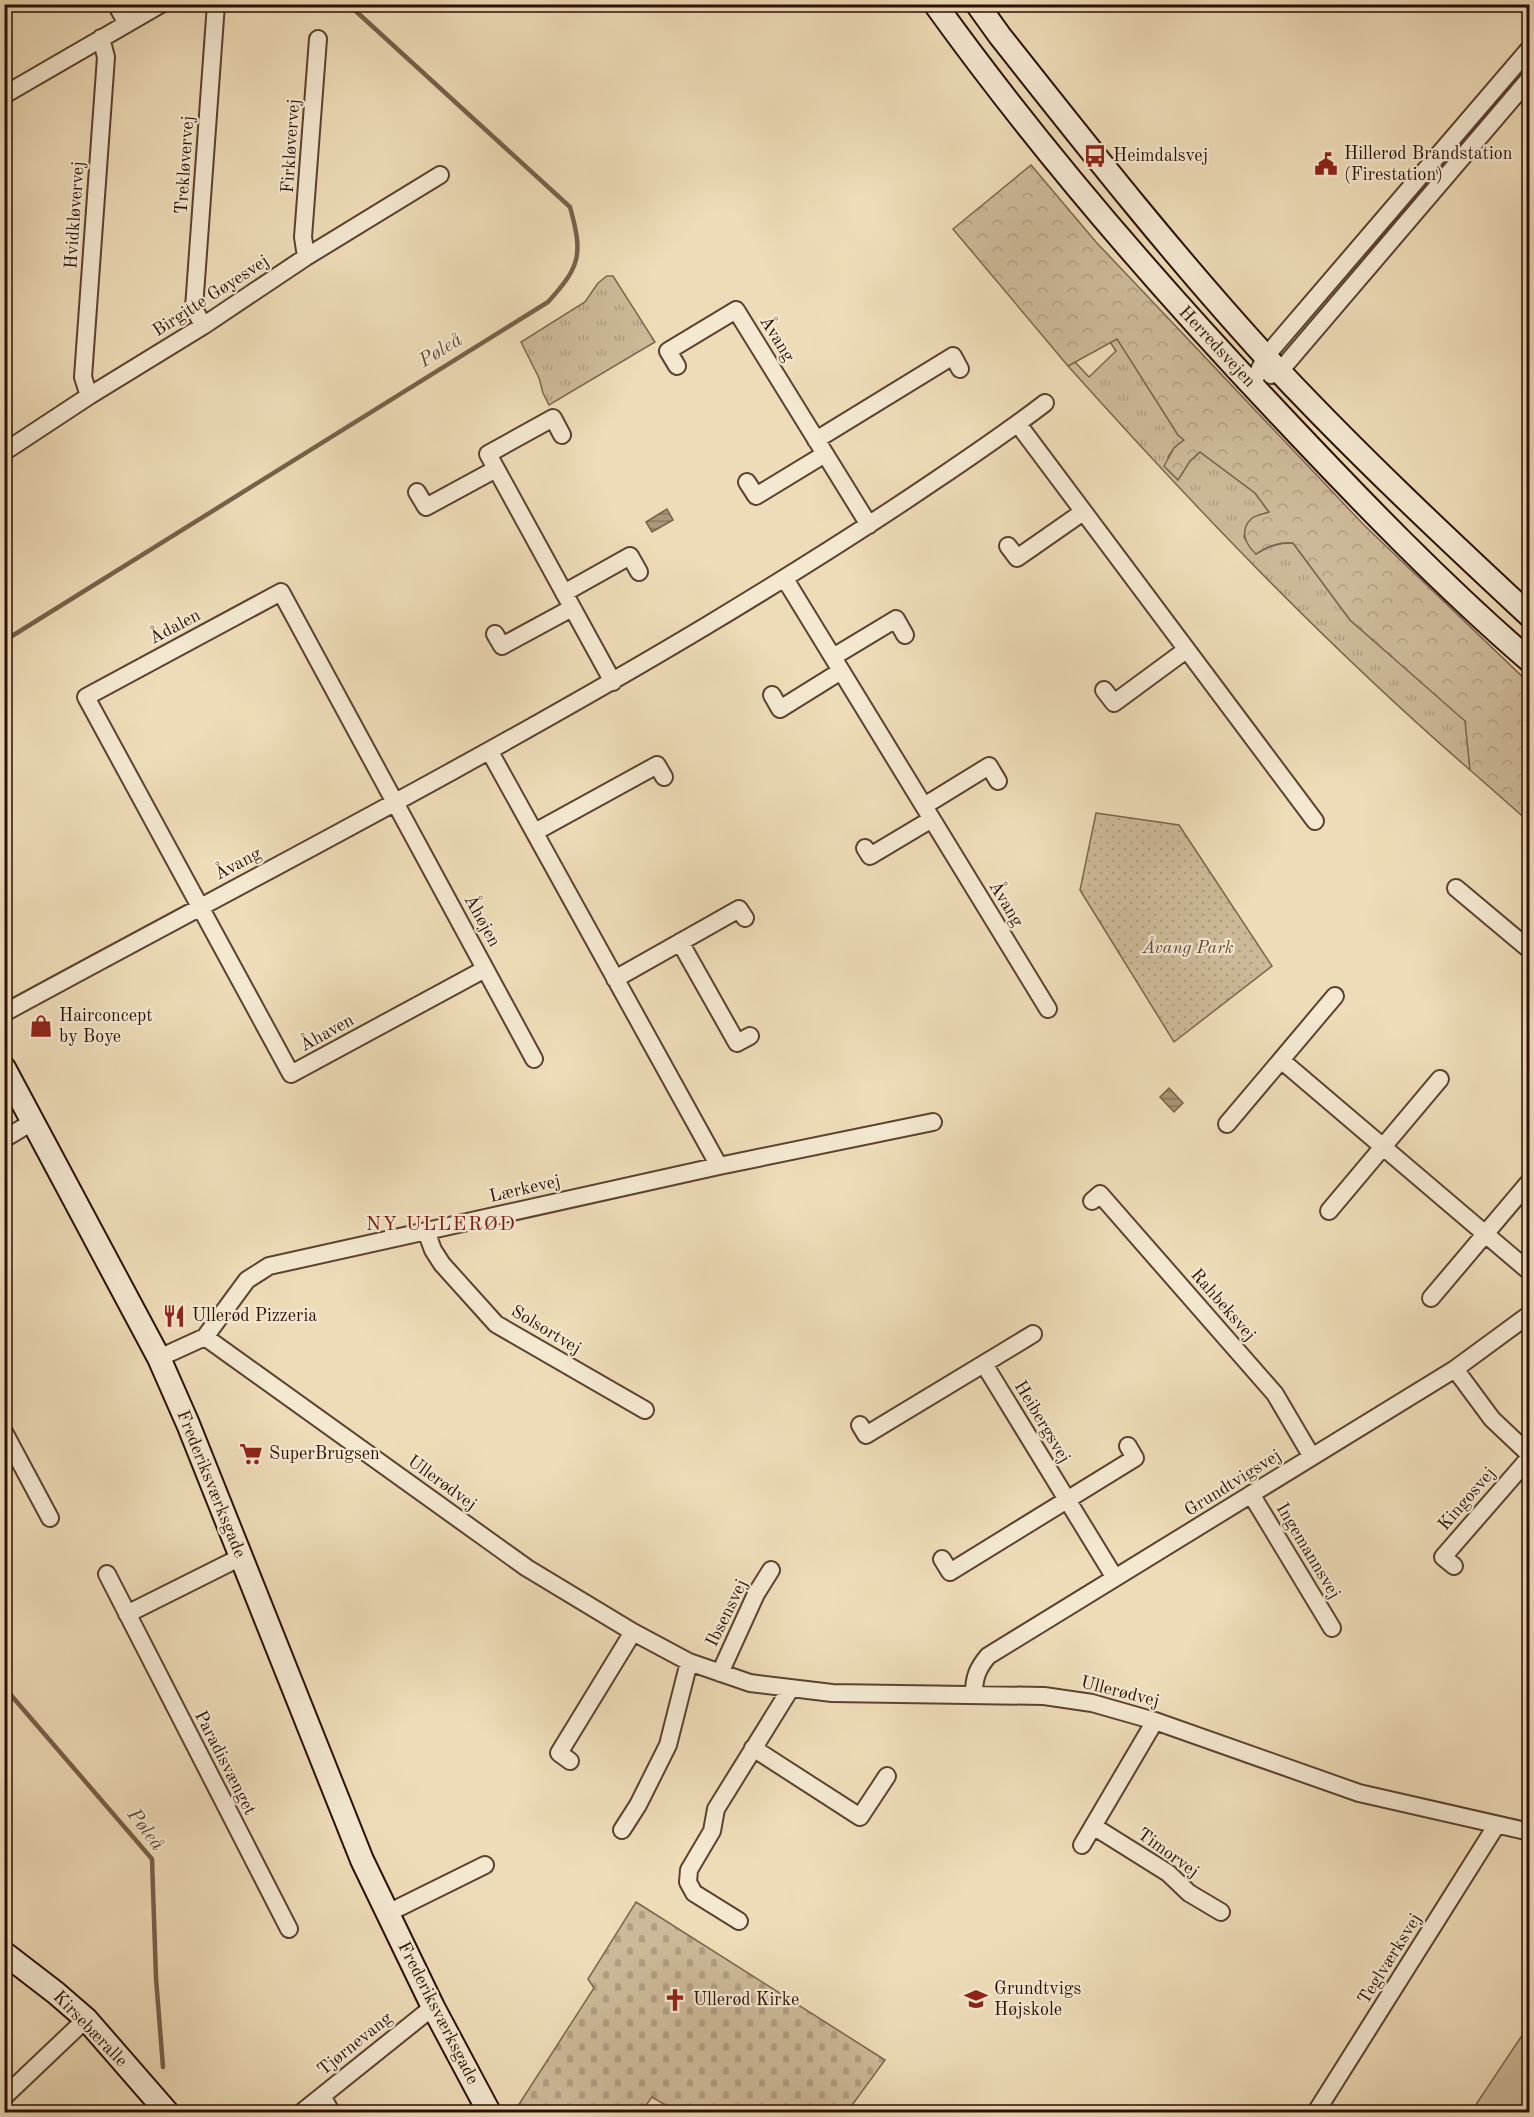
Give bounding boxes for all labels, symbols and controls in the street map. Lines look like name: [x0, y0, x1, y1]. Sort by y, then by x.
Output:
street label: Firkløvervej: [279, 98, 303, 194]
street label: Trekløvervej: [173, 115, 197, 215]
bus stop icon: Heimdalsvej: [1082, 143, 1108, 169]
place label: Hillerød Brandstation (Firestation): [1344, 145, 1513, 184]
place label: Heimdalsvej: [1113, 147, 1208, 165]
public building icon: Hillerød Brandstation (Firestation): [1313, 151, 1339, 177]
street label: Hvidkløvervej: [62, 160, 88, 270]
street label: Birgitte Gøyesvej: [150, 252, 272, 340]
street label: Herredsvejen: [1175, 303, 1259, 391]
street label: Åvang: [756, 310, 802, 365]
water label: Pøleå: [415, 330, 466, 372]
street label: Ådalen: [144, 602, 204, 648]
street label: Åvang: [209, 840, 264, 884]
street label: Åvang: [985, 875, 1031, 930]
street label: Åhøjen: [460, 890, 508, 950]
park label: Åvang Park: [1141, 936, 1234, 957]
street label: Åhaven: [295, 1006, 357, 1055]
place label: Hairconcept by Boye: [59, 1007, 153, 1046]
shop icon: Hairconcept by Boye: [28, 1013, 54, 1039]
street label: Lærkevej: [488, 1172, 562, 1206]
district label: NY ULLERØD: [366, 1215, 516, 1235]
street label: Rahbeksvej: [1187, 1266, 1259, 1344]
street label: Solsortvej: [508, 1302, 584, 1358]
restaurant icon: Ullerød Pizzeria: [161, 1303, 187, 1329]
place label: Ullerød Pizzeria: [192, 1307, 317, 1325]
street label: Heibergsvej: [1010, 1378, 1074, 1466]
street label: Frederiksværksgade: [173, 1408, 249, 1560]
supermarket icon: SuperBrugsen: [238, 1441, 264, 1467]
place label: SuperBrugsen: [269, 1445, 380, 1463]
street label: Grundtvigsvej: [1182, 1446, 1284, 1520]
street label: Ullerødvej: [404, 1452, 480, 1514]
street label: Kingosvej: [1435, 1464, 1499, 1534]
street label: Ingemannsvej: [1272, 1500, 1344, 1602]
street label: Ibsensvej: [703, 1576, 751, 1650]
street label: Ullerødvej: [1079, 1674, 1161, 1710]
street label: Paradisvænget: [191, 1708, 259, 1818]
water label: Pøleå: [122, 1804, 167, 1855]
street label: Timorvej: [1134, 1825, 1202, 1881]
street label: Teglværksvej: [1355, 1910, 1425, 2008]
street label: Frederiksværksgade: [394, 1939, 482, 2087]
place label: Grundtvigs Højskole: [994, 1980, 1081, 2019]
school or university icon: Grundtvigs Højskole: [963, 1986, 989, 2012]
street label: Kirsebæralle: [49, 1987, 131, 2071]
church icon: Ullerød Kirke: [662, 1987, 688, 2013]
place label: Ullerød Kirke: [693, 1991, 799, 2009]
street label: Tjørnevang: [314, 2009, 396, 2079]

